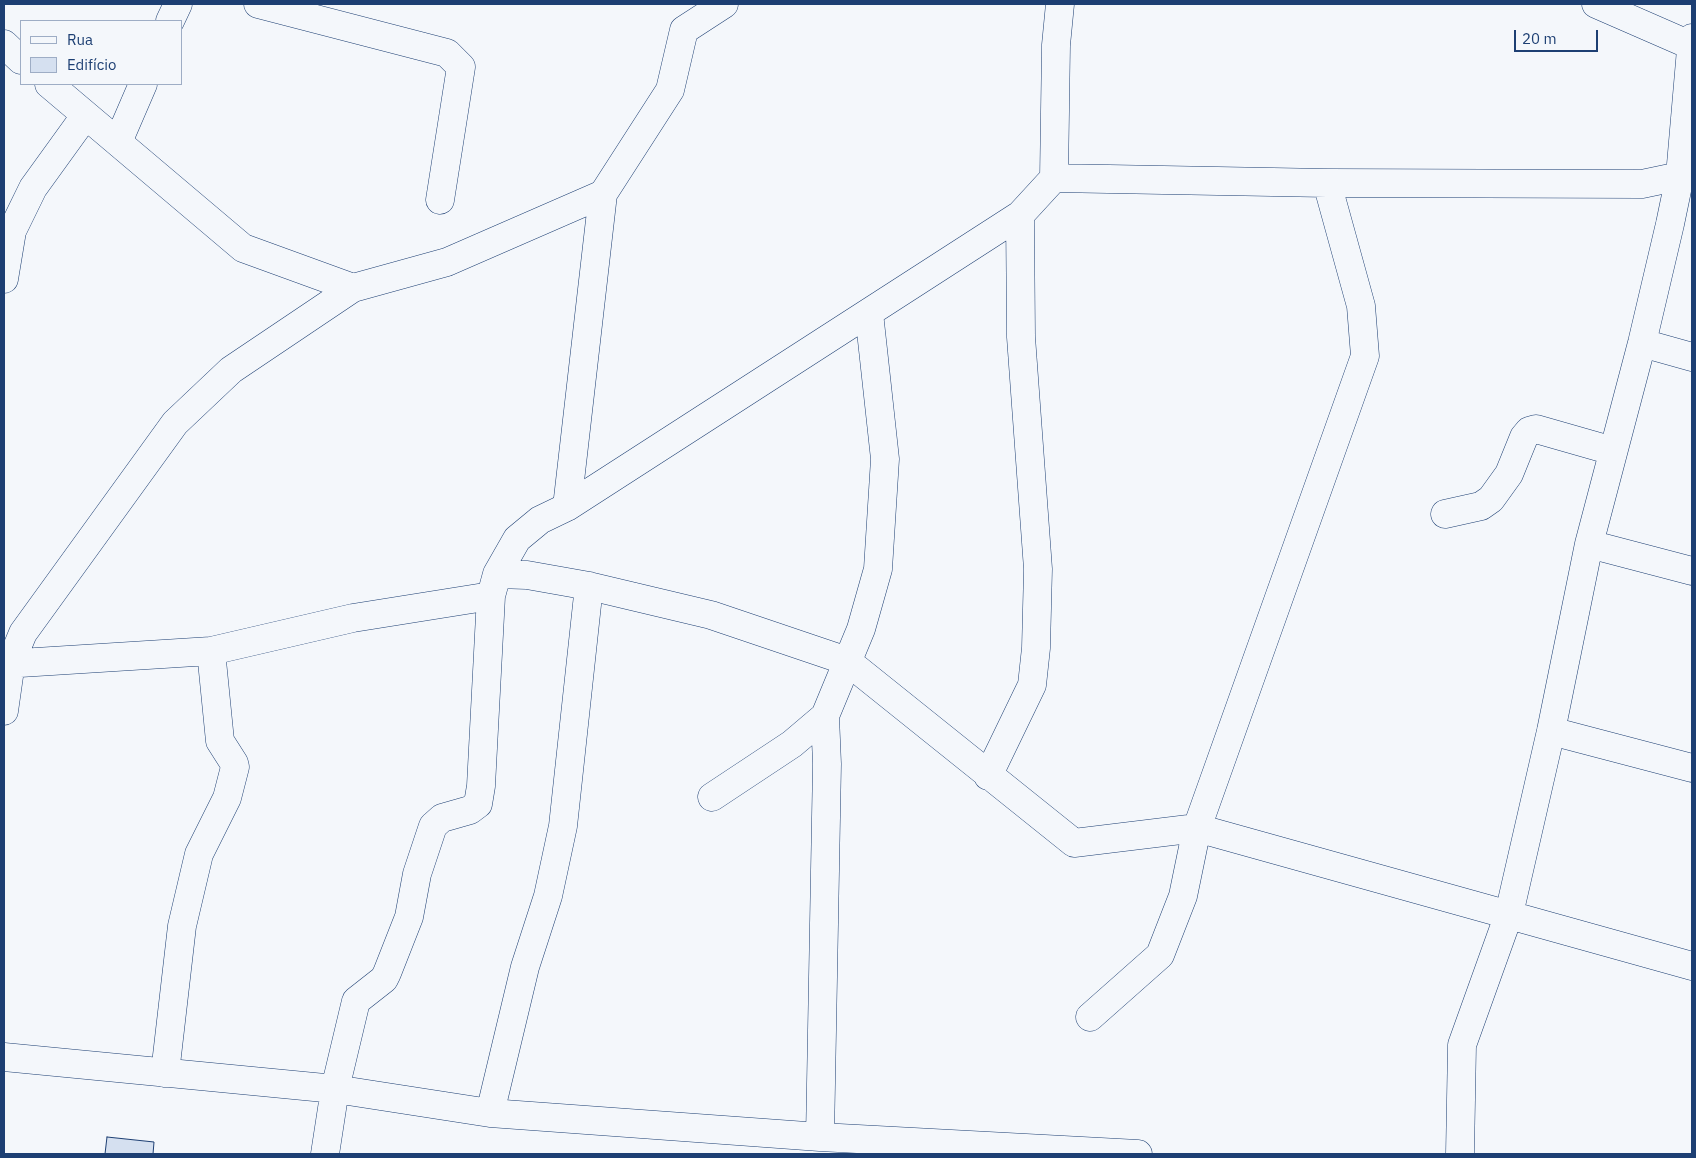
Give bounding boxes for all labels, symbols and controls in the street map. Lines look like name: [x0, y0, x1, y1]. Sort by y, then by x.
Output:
legend: [20, 20, 182, 85]
scale bar: [1516, 20, 1600, 52]
text: 20 m: [1522, 29, 1557, 48]
text: Rua: [67, 30, 93, 49]
text: Edifício: [67, 55, 116, 74]

